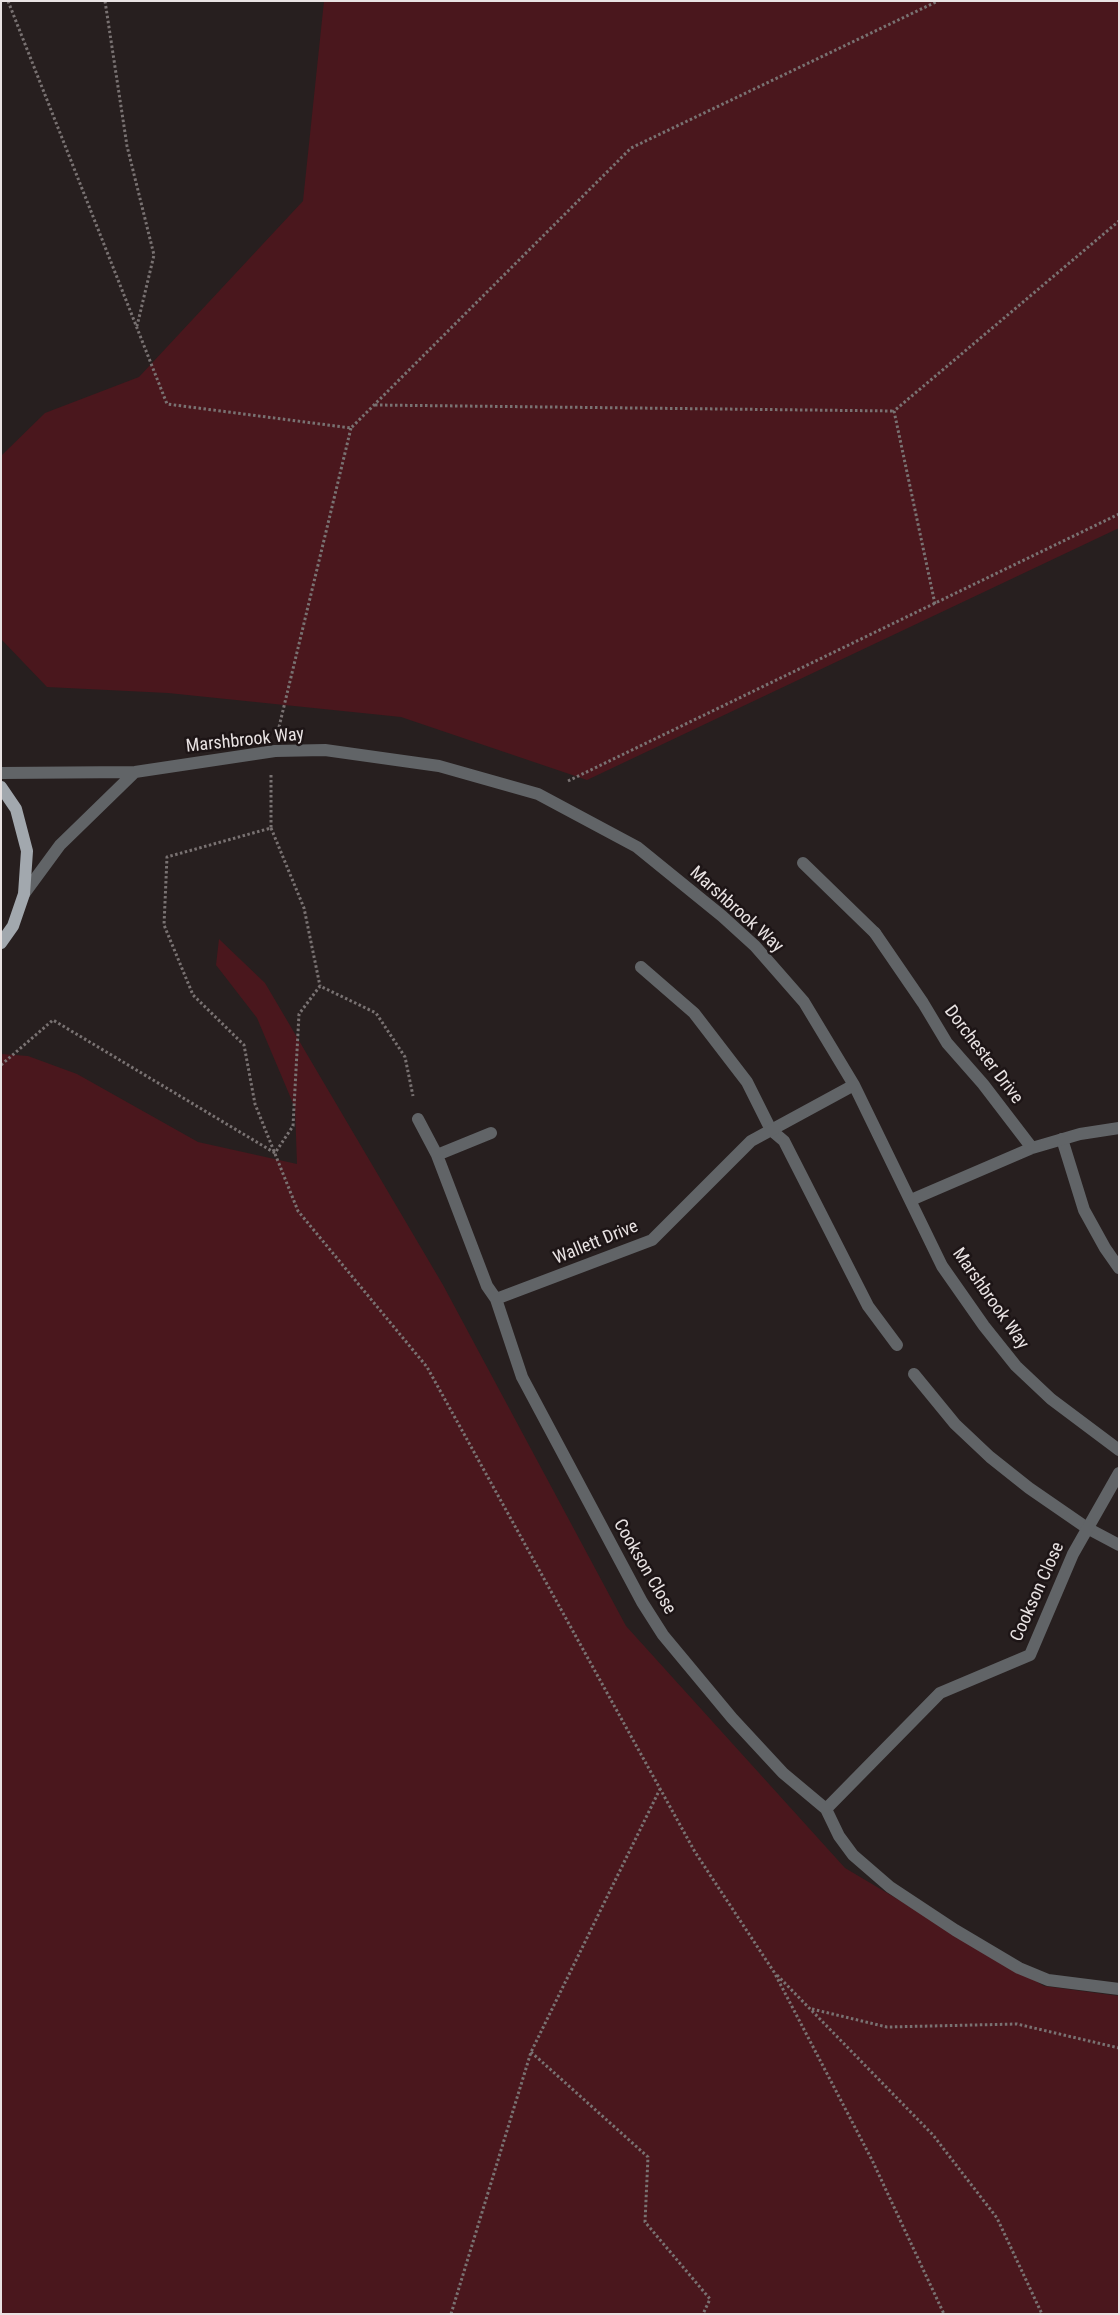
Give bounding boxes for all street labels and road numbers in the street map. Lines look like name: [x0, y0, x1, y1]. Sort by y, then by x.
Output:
street label: Marshbrook Way: [185, 724, 305, 758]
street label: Marshbrook Way: [685, 862, 787, 958]
street label: Dorchester Drive: [939, 1002, 1027, 1108]
street label: Wallett Drive: [550, 1216, 642, 1270]
street label: Marshbrook Way: [947, 1244, 1033, 1354]
street label: Cookson Close: [608, 1515, 680, 1619]
street label: Cookson Close: [1006, 1539, 1070, 1645]

